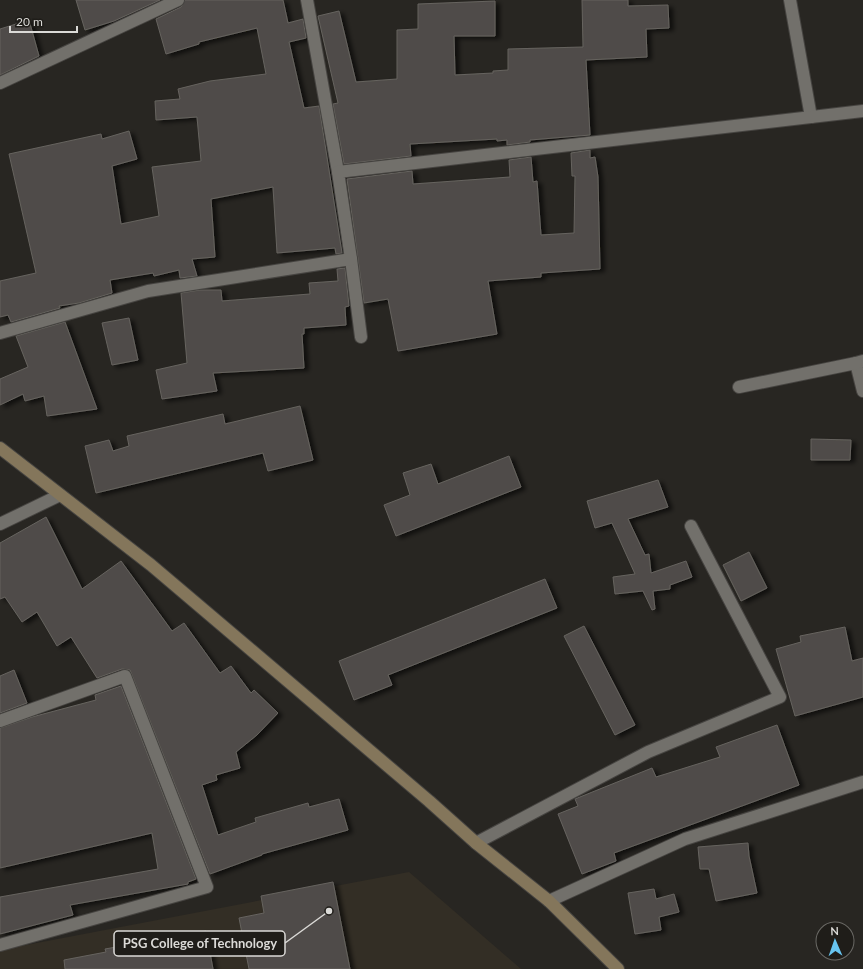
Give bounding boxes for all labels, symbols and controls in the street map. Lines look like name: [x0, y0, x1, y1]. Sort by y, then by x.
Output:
scale bar: [10, 8, 77, 34]
text: 20 m: [16, 14, 43, 29]
north arrow: [815, 921, 855, 961]
text: N: [830, 924, 839, 937]
callout: PSG College of Technology: [114, 931, 285, 956]
text: PSG College of Technology: [123, 935, 277, 951]

